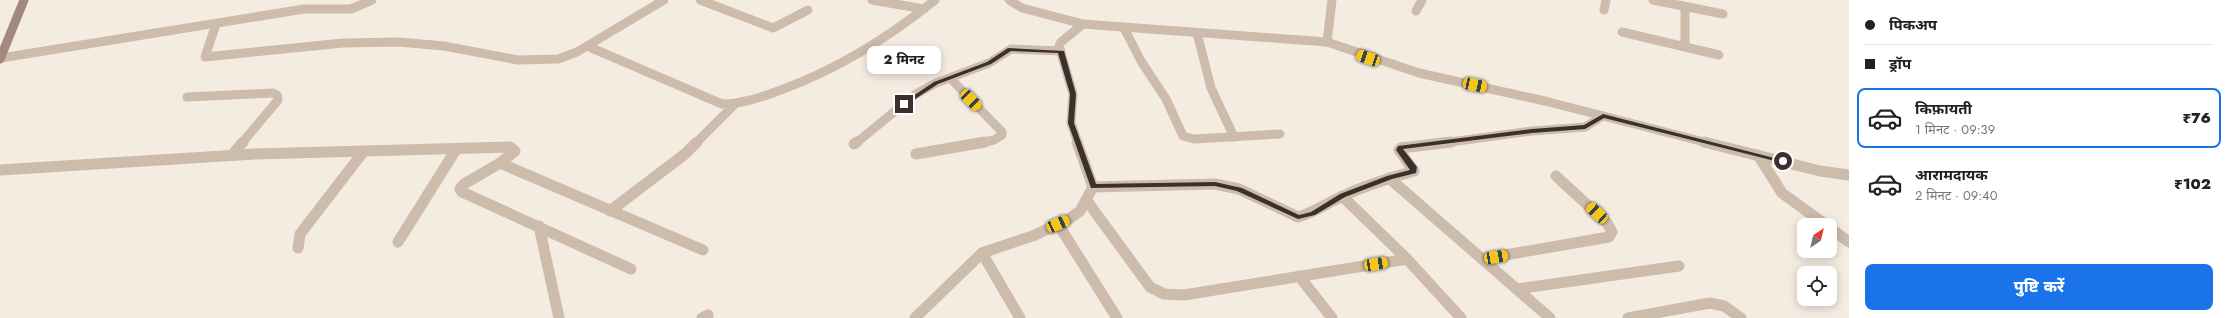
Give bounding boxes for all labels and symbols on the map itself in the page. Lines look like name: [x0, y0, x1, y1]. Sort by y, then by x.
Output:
callout: 2 मिनट: [867, 46, 941, 74]
car: [1355, 48, 1381, 68]
car: [1462, 77, 1488, 93]
car: [958, 87, 984, 113]
route end: [895, 95, 913, 113]
route start: [1774, 152, 1792, 170]
car: [1584, 200, 1610, 226]
car: [1045, 214, 1071, 234]
north arrow: [1797, 218, 1837, 258]
car: [1483, 249, 1509, 265]
car: [1363, 256, 1389, 272]

